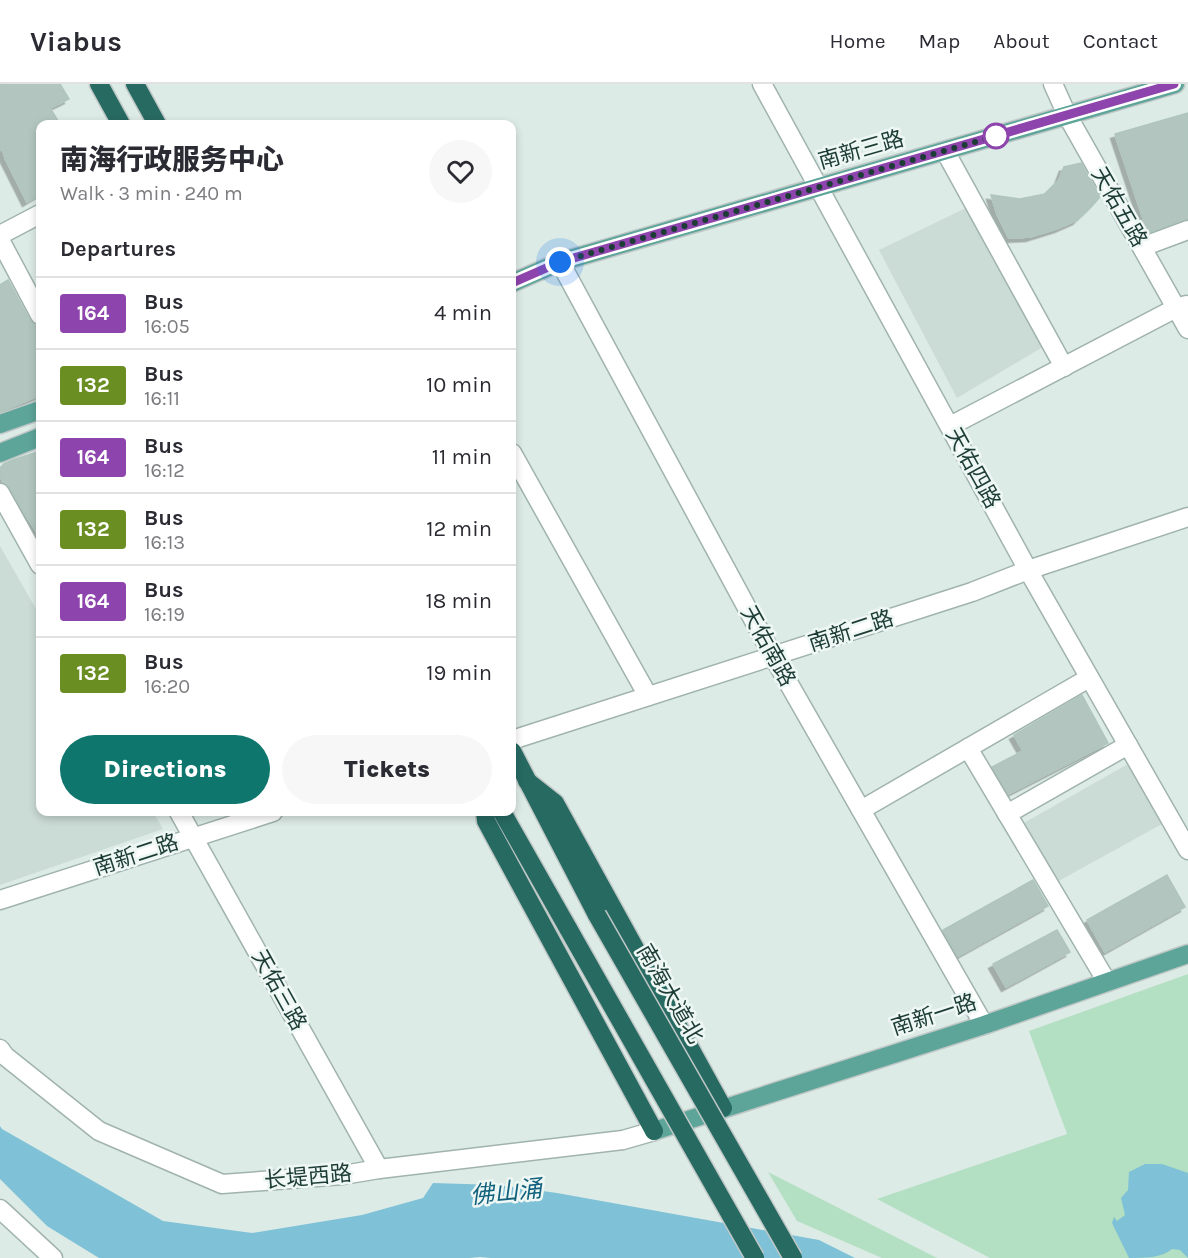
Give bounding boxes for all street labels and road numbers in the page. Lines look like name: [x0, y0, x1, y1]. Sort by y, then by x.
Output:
street label: 南新三路: [815, 125, 907, 175]
street label: 天佑五路: [1086, 162, 1152, 252]
street label: 天佑四路: [940, 423, 1006, 513]
street label: 天佑南路: [735, 601, 801, 691]
street label: 南新二路: [805, 605, 897, 657]
street label: 南新二路: [90, 829, 182, 881]
street label: 南海大道北: [631, 940, 709, 1048]
street label: 天佑三路: [246, 945, 312, 1035]
street label: 南新一路: [888, 989, 980, 1041]
street label: 长堤西路: [263, 1160, 353, 1194]

